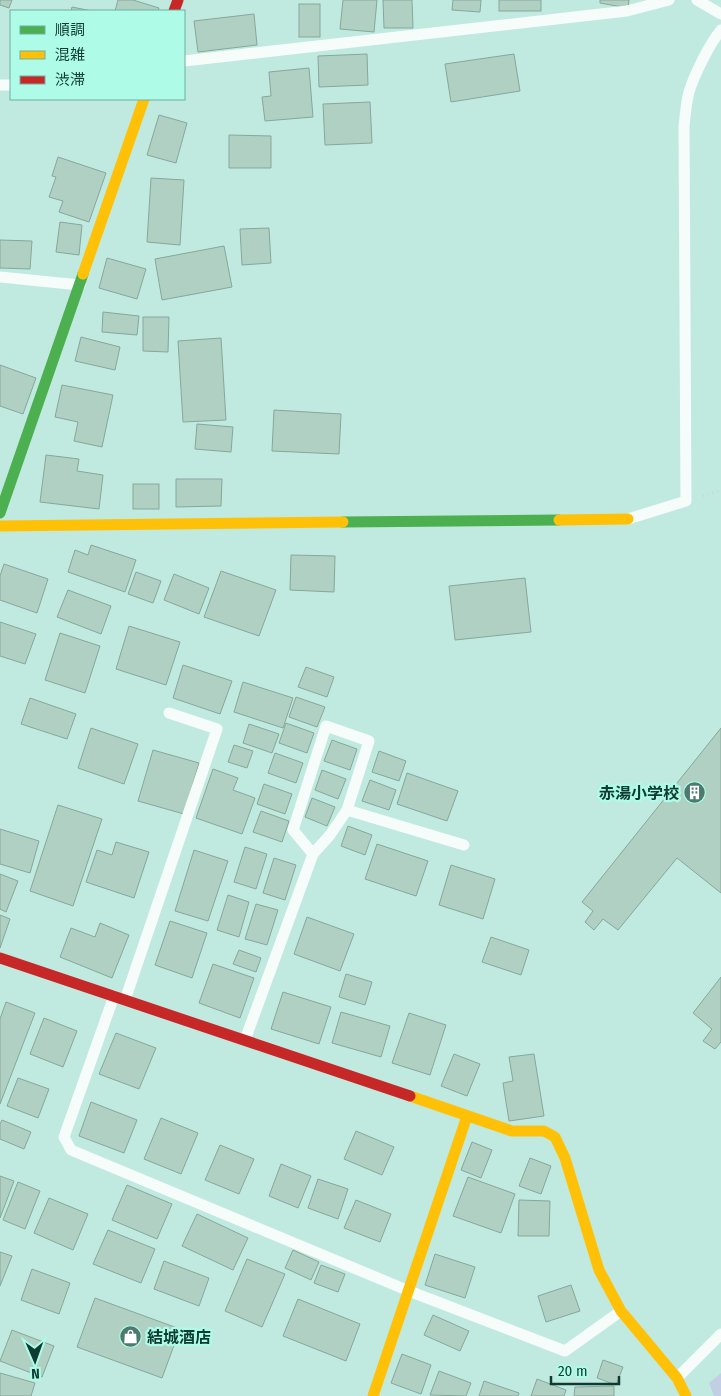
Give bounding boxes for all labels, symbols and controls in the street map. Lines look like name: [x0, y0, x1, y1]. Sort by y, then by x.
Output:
legend: [10, 10, 185, 100]
text: 順調: [55, 21, 85, 39]
text: 混雑: [55, 46, 85, 64]
text: 渋滞: [55, 71, 85, 89]
building icon: 赤湯小学校: [683, 781, 707, 805]
place label: 赤湯小学校: [599, 784, 679, 803]
shop icon: 結城酒店: [119, 1325, 143, 1349]
place label: 結城酒店: [147, 1328, 211, 1347]
north arrow: [10, 1336, 60, 1386]
scale bar: [551, 1354, 618, 1386]
text: 20 m: [558, 1362, 588, 1380]
text: N: [31, 1365, 40, 1382]

